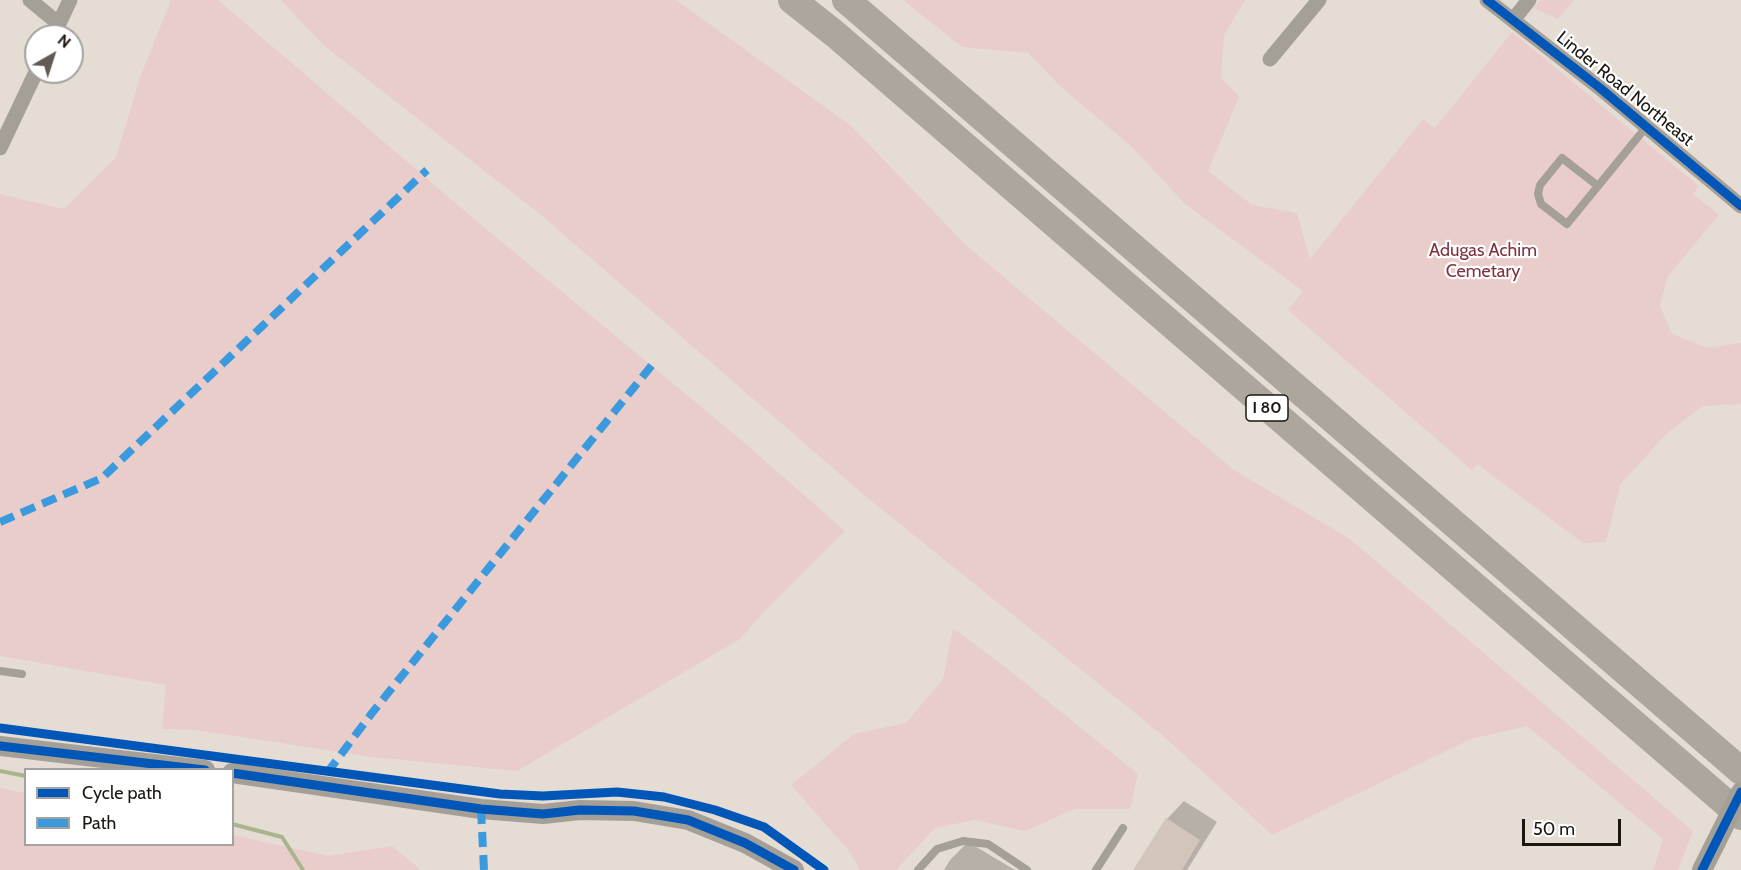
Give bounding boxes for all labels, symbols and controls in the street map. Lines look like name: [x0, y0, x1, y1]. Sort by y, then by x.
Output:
north arrow: [24, 24, 84, 84]
street label: Linder Road Northeast: [1552, 27, 1698, 151]
text: N: [54, 30, 75, 52]
park label: Adugas Achim Cemetary: [1429, 240, 1537, 282]
road number: I 80: [1246, 395, 1288, 421]
legend: [24, 768, 234, 846]
text: Cycle path: [82, 782, 162, 804]
scale bar: [1525, 807, 1624, 845]
text: Path: [82, 812, 116, 834]
text: 50 m: [1533, 818, 1575, 840]

